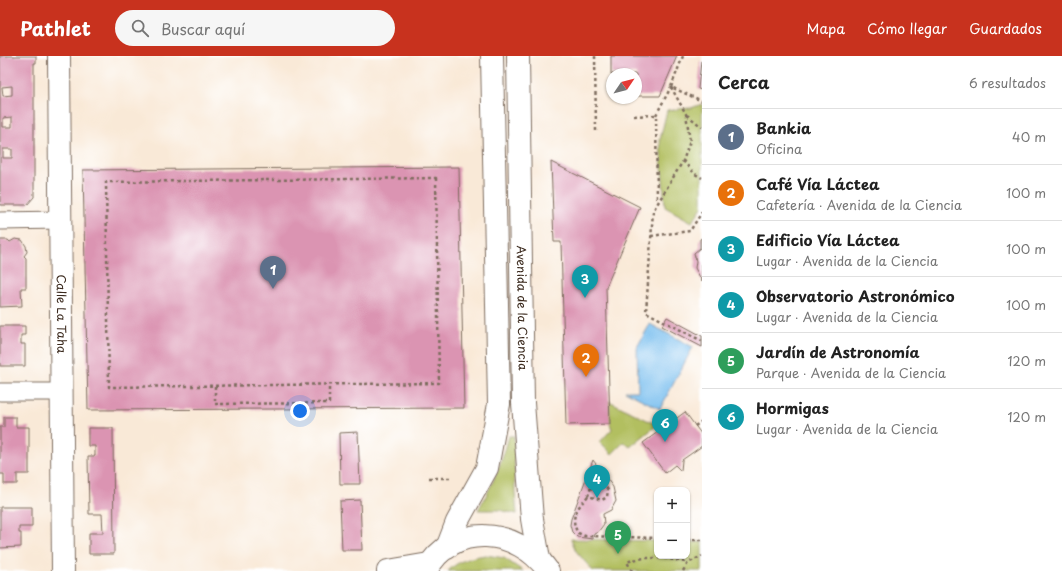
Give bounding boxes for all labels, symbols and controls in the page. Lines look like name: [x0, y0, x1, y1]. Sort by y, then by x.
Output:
search box: [115, 10, 395, 46]
text: Pathlet: [20, 14, 91, 42]
icon: search: [129, 17, 151, 39]
text: Buscar aquí: [161, 17, 245, 40]
text: Mapa: [807, 18, 845, 39]
text: Cómo llegar: [867, 18, 947, 39]
text: Guardados: [969, 18, 1042, 39]
north arrow: [606, 68, 642, 104]
text: Cerca: [718, 69, 769, 95]
text: 6 resultados: [969, 73, 1046, 92]
text: Bankia: [756, 116, 811, 139]
text: 1: [728, 127, 734, 146]
text: 40 m: [1012, 127, 1046, 146]
text: Oficina: [756, 139, 802, 158]
text: Café Vía Láctea: [756, 172, 880, 195]
text: 2: [726, 183, 736, 202]
text: 100 m: [1006, 183, 1046, 202]
text: Cafetería · Avenida de la Ciencia: [756, 195, 962, 214]
text: Edificio Vía Láctea: [756, 228, 900, 251]
text: 3: [727, 239, 735, 258]
text: 100 m: [1006, 239, 1046, 258]
street label: Avenida de la Ciencia: [513, 245, 533, 371]
text: Lugar · Avenida de la Ciencia: [756, 251, 938, 270]
pin: 1: [260, 256, 286, 289]
pin: 3: [572, 265, 598, 298]
street label: Calle La Taha: [53, 274, 71, 354]
text: Observatorio Astronómico: [756, 284, 955, 307]
text: 4: [727, 295, 735, 314]
text: 100 m: [1006, 295, 1046, 314]
text: Lugar · Avenida de la Ciencia: [756, 307, 938, 326]
text: Jardín de Astronomía: [756, 340, 920, 363]
pin: 2: [573, 344, 599, 377]
text: 5: [727, 351, 735, 370]
text: 120 m: [1007, 351, 1046, 370]
text: Parque · Avenida de la Ciencia: [756, 363, 946, 382]
text: Hormigas: [756, 396, 829, 419]
your location: [290, 401, 310, 421]
text: 6: [726, 407, 736, 426]
text: 120 m: [1007, 407, 1046, 426]
pin: 6: [652, 409, 678, 442]
text: Lugar · Avenida de la Ciencia: [756, 419, 938, 438]
pin: 4: [584, 465, 610, 498]
map controls: [654, 487, 690, 559]
button: +: [654, 487, 690, 523]
pin: 5: [605, 521, 631, 554]
button: −: [654, 523, 690, 559]

